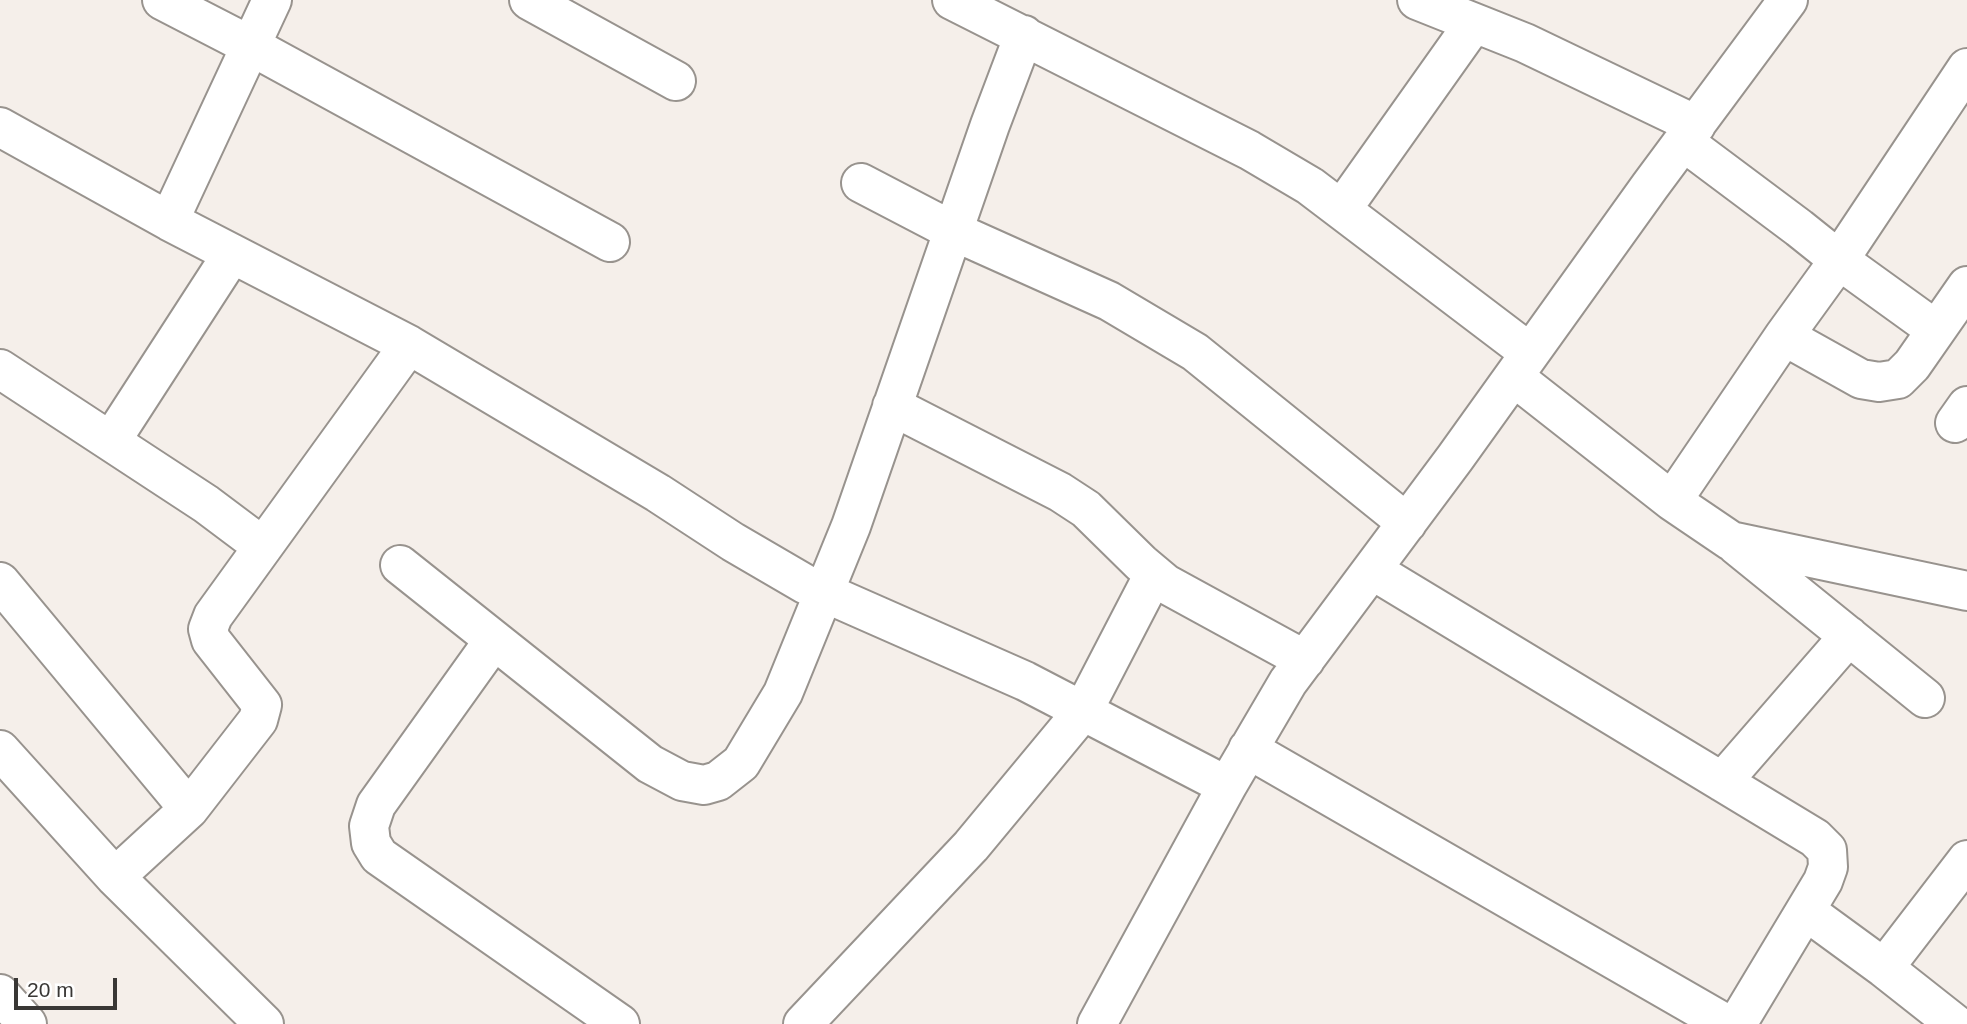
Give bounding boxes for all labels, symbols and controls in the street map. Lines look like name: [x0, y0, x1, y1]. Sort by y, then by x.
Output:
scale bar: [18, 964, 121, 1008]
text: 20 m: [27, 978, 74, 1001]

